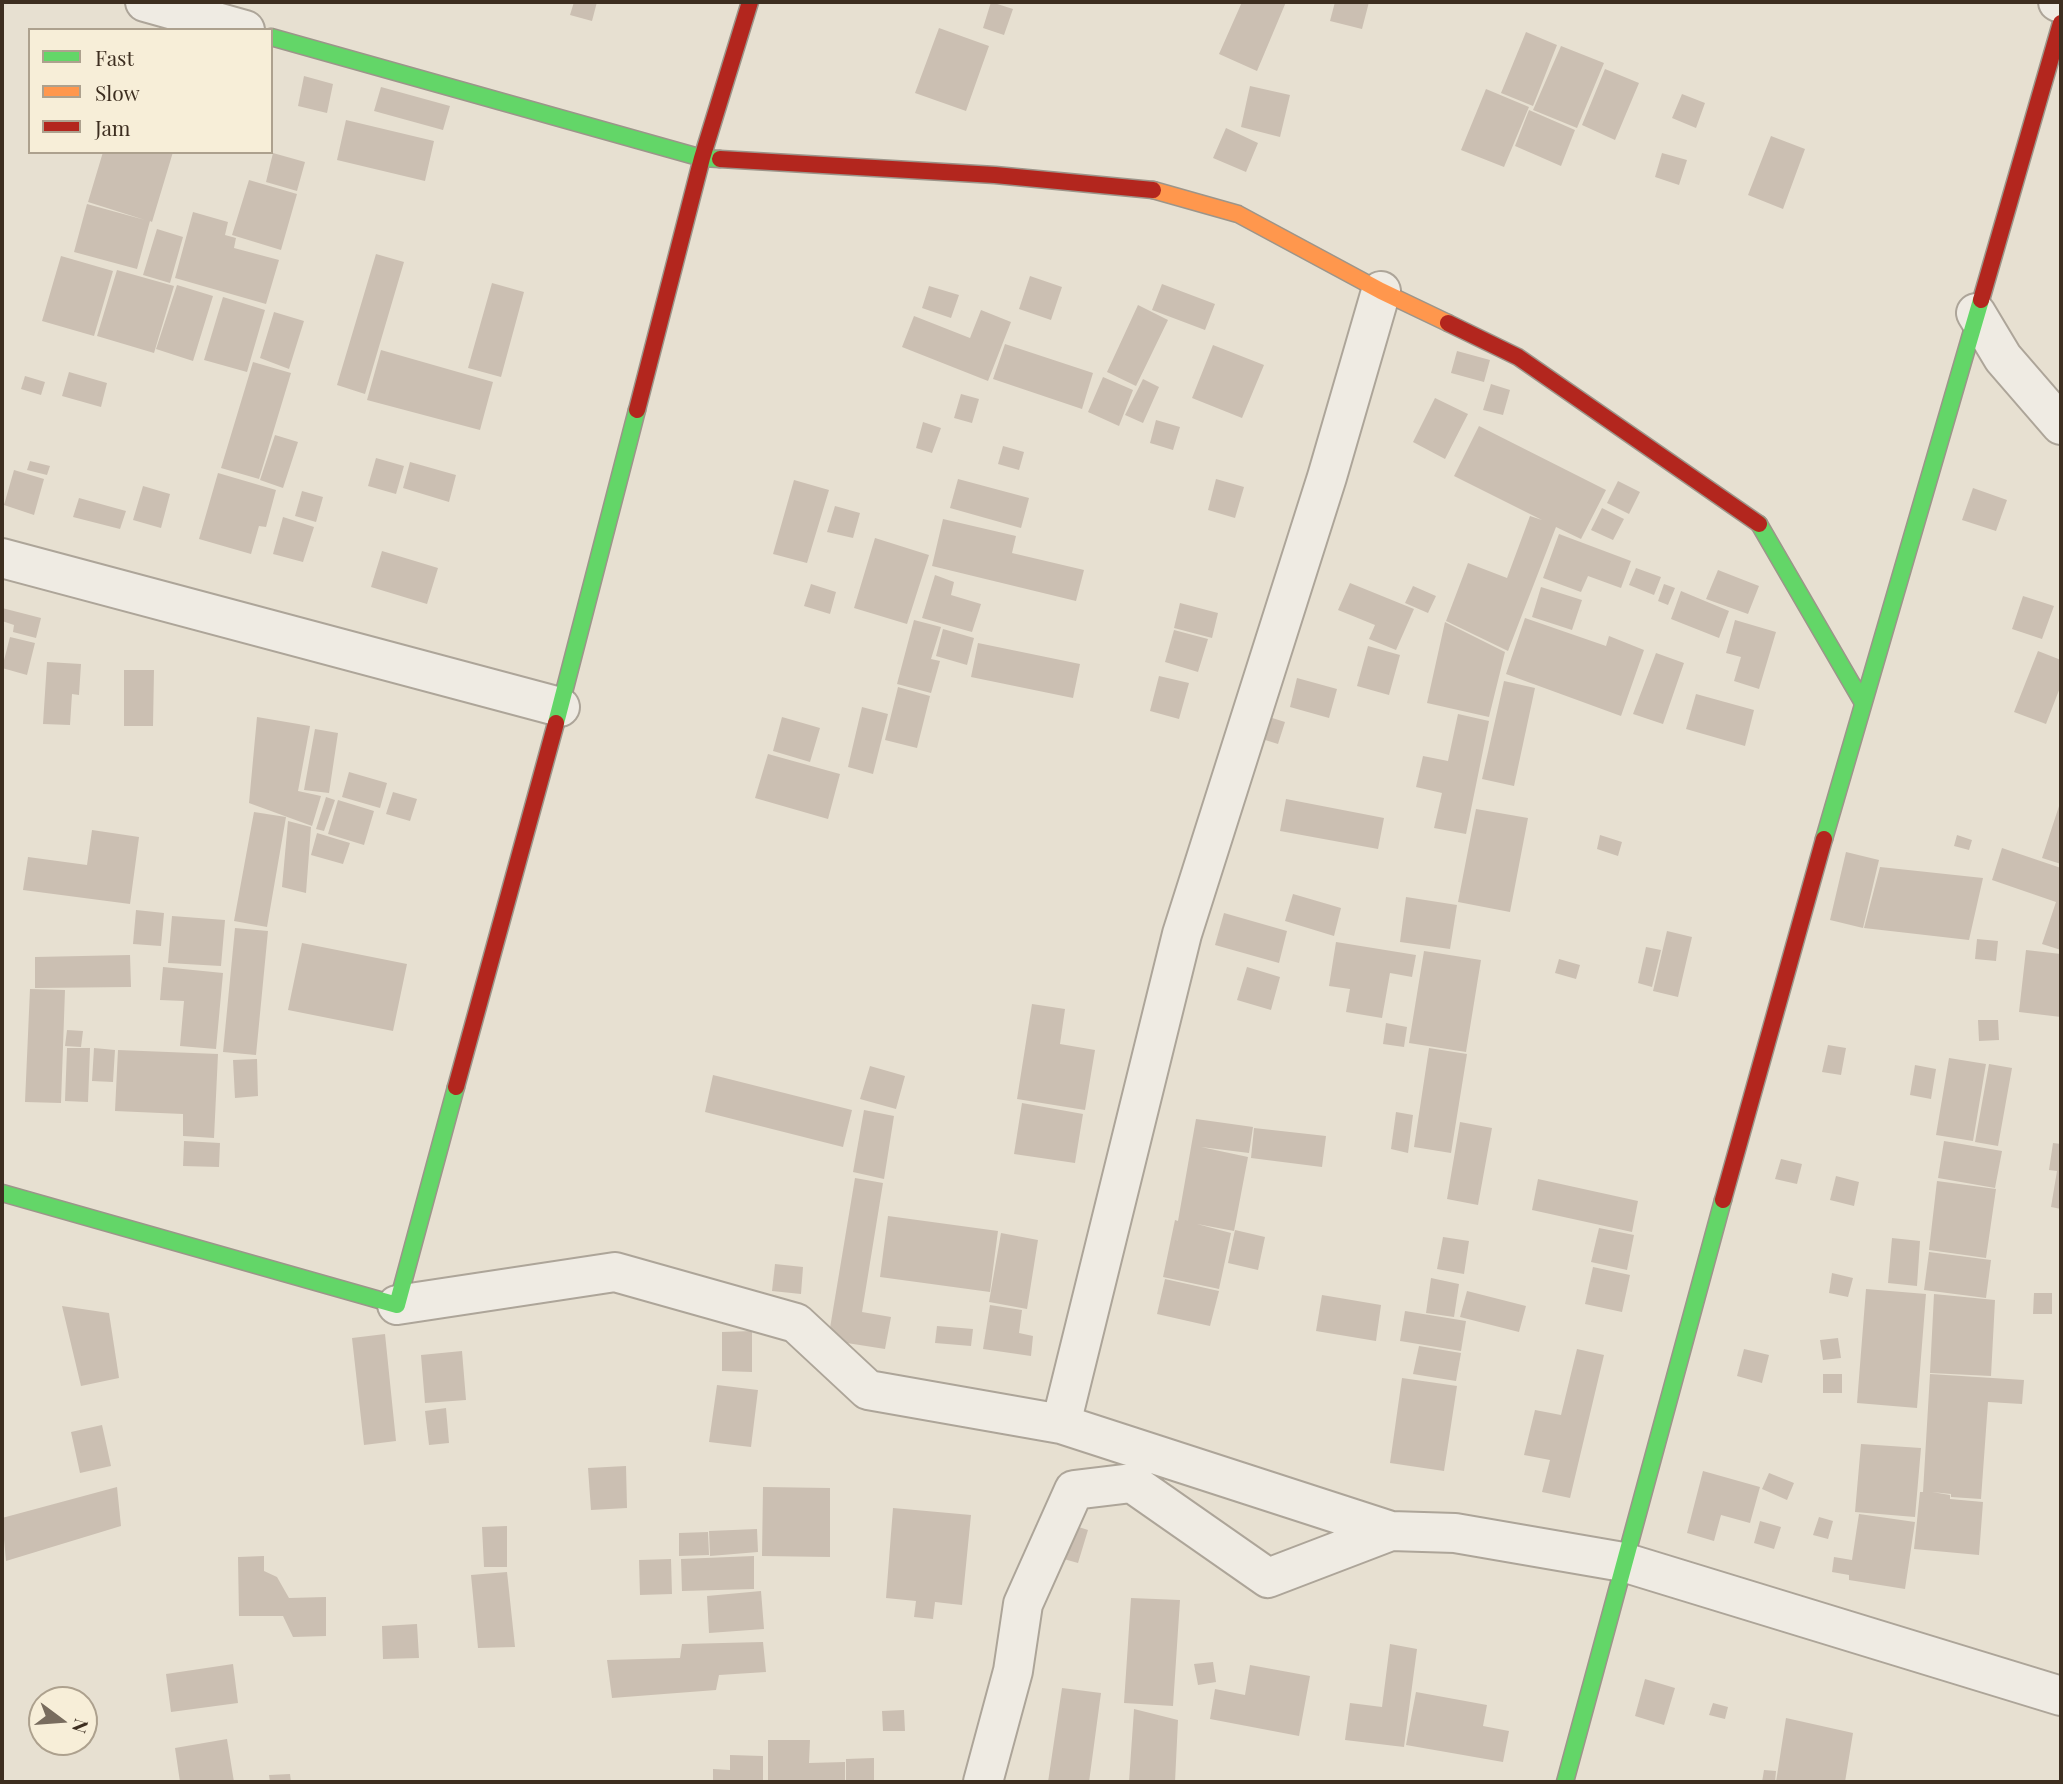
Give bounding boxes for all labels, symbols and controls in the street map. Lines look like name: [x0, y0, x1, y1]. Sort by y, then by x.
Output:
legend: [28, 28, 273, 154]
text: Fast: [95, 43, 134, 71]
text: Slow: [95, 78, 140, 106]
text: Jam: [95, 113, 131, 141]
north arrow: [28, 1686, 98, 1756]
text: N: [67, 1716, 96, 1736]

